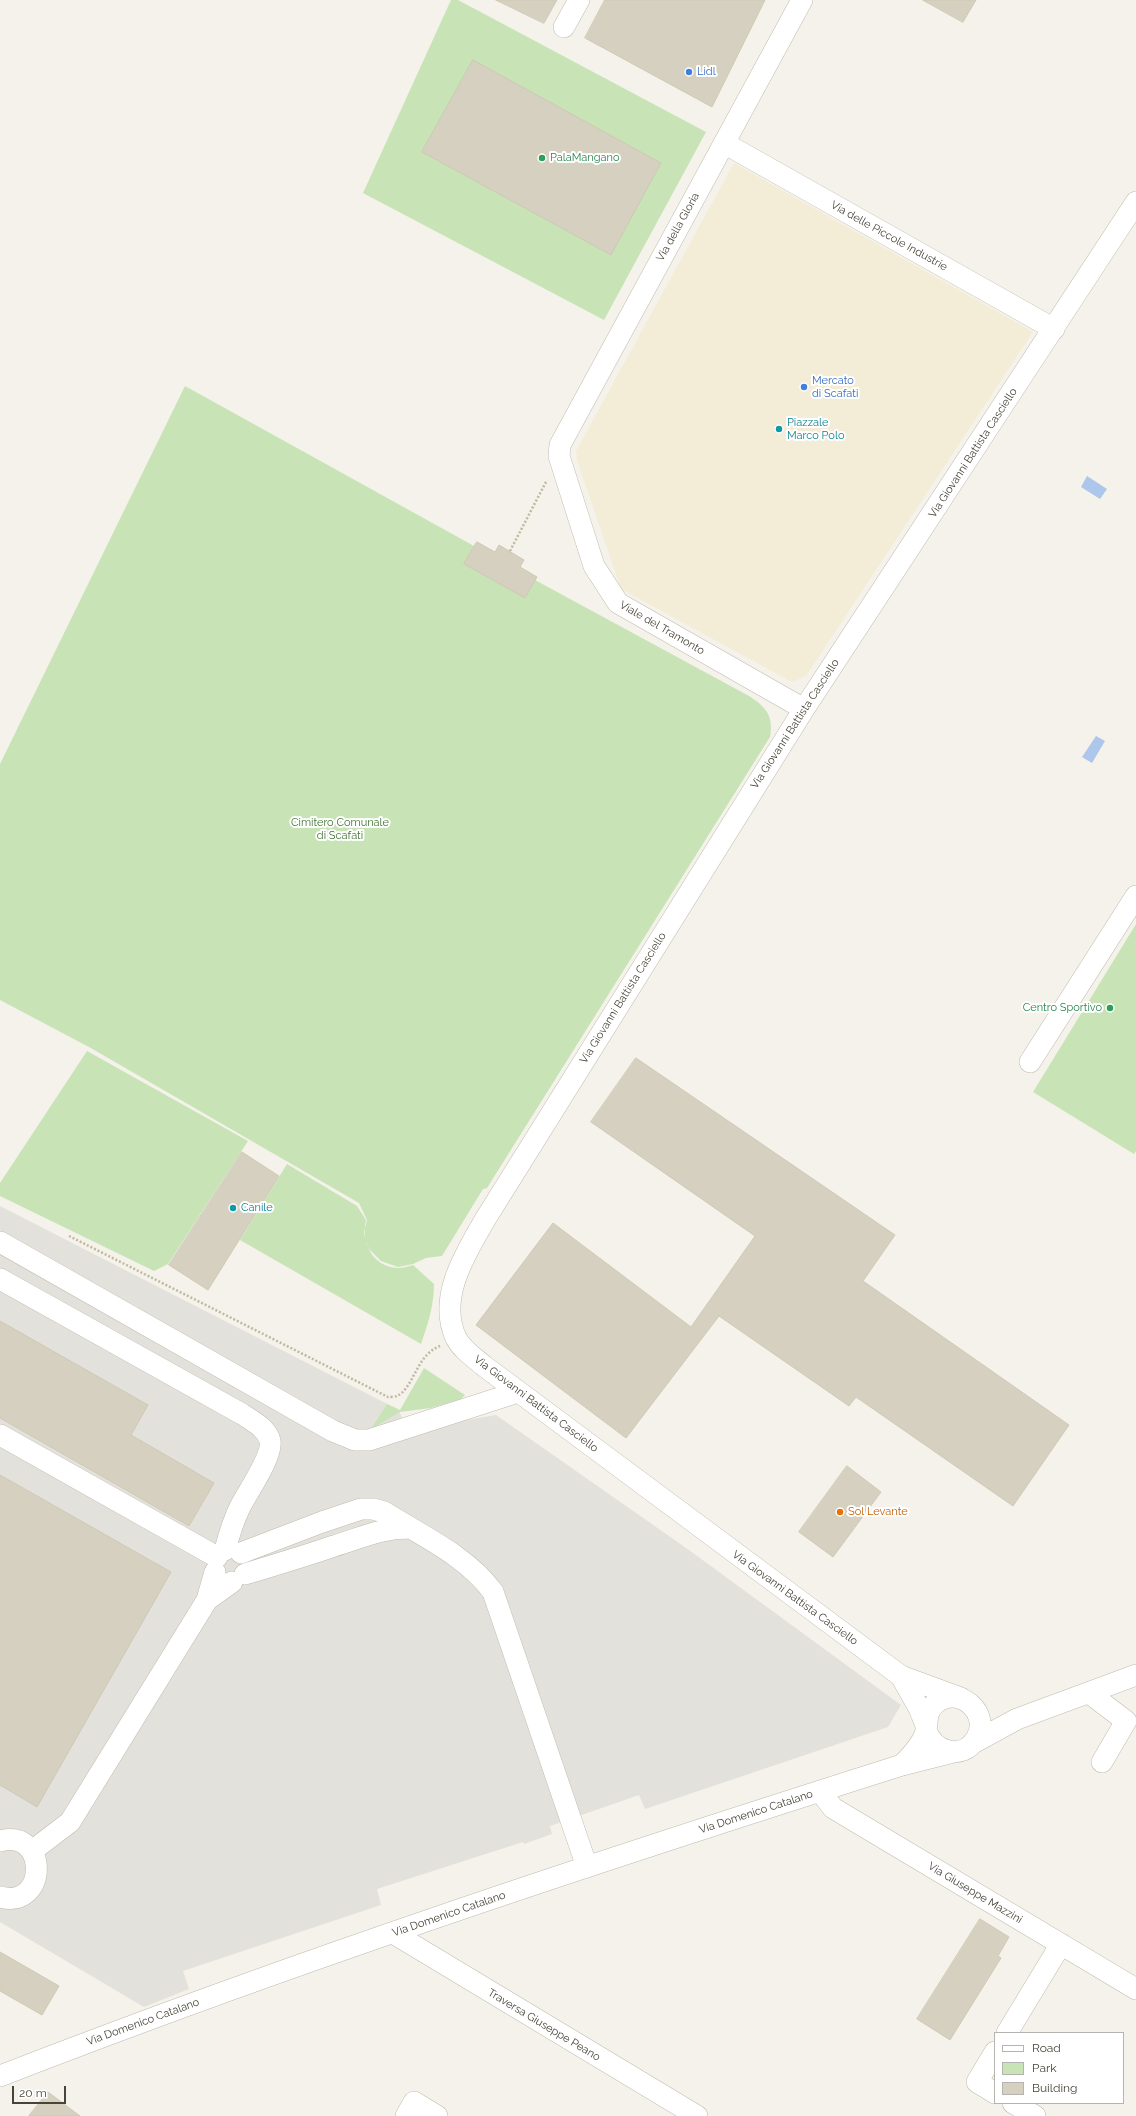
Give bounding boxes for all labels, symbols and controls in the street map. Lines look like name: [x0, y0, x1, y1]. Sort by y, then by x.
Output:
place label: Lidl: [697, 65, 716, 79]
marker: Lidl: [684, 67, 694, 77]
place label: PalaMangano: [550, 151, 620, 165]
marker: PalaMangano: [537, 153, 547, 163]
street label: Via della Gloria: [654, 190, 702, 264]
street label: Via delle Piccole Industrie: [828, 198, 950, 274]
place label: Mercato di Scafati: [812, 374, 858, 400]
marker: Mercato di Scafati: [799, 382, 809, 392]
street label: Via Giovanni Battista Casciello: [926, 386, 1020, 520]
place label: Piazzale Marco Polo: [787, 416, 844, 442]
marker: Piazzale Marco Polo: [774, 424, 784, 434]
street label: Viale del Tramonto: [617, 598, 707, 658]
street label: Via Giovanni Battista Casciello: [748, 657, 842, 791]
park label: Cimitero Comunale di Scafati: [291, 816, 389, 842]
street label: Via Giovanni Battista Casciello: [577, 930, 669, 1066]
place label: Centro Sportivo: [1023, 1001, 1102, 1015]
marker: Centro Sportivo: [1105, 1003, 1115, 1013]
place label: Canile: [241, 1201, 273, 1215]
marker: Canile: [228, 1203, 238, 1213]
street label: Via Giovanni Battista Casciello: [471, 1353, 601, 1455]
place label: Sol Levante: [848, 1505, 908, 1519]
marker: Sol Levante: [835, 1507, 845, 1517]
street label: Via Giovanni Battista Casciello: [730, 1548, 860, 1648]
street label: Via Domenico Catalano: [697, 1787, 815, 1837]
street label: Via Giuseppe Mazzini: [925, 1860, 1025, 1926]
street label: Via Domenico Catalano: [391, 1888, 507, 1940]
street label: Traversa Giuseppe Peano: [485, 1986, 603, 2064]
street label: Via Domenico Catalano: [85, 1995, 201, 2049]
legend: [994, 2032, 1124, 2104]
text: Road: [1032, 2041, 1061, 2055]
text: Park: [1032, 2061, 1057, 2075]
scale bar: [14, 2078, 68, 2104]
text: Building: [1032, 2081, 1078, 2095]
text: 20 m: [19, 2086, 47, 2100]

